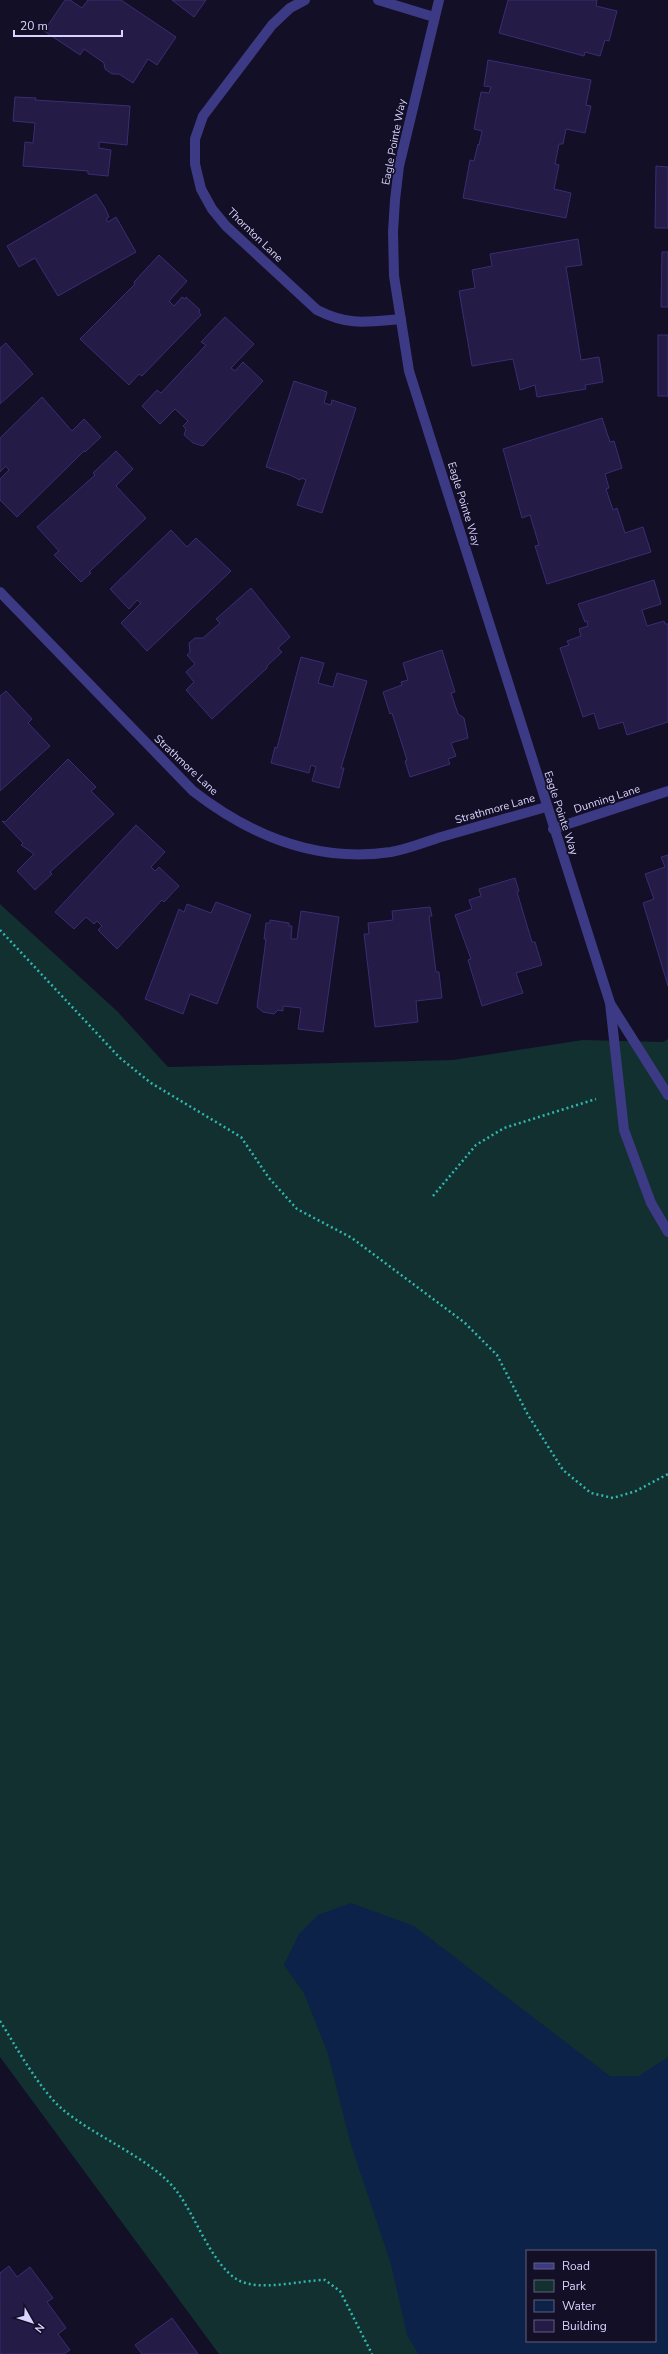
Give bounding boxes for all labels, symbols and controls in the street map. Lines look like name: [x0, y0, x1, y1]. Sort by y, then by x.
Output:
scale bar: [14, 12, 122, 38]
text: 20 m: [20, 18, 48, 34]
street label: Eagle Pointe Way: [378, 97, 410, 186]
street label: Thornton Lane: [224, 205, 286, 266]
street label: Eagle Pointe Way: [444, 460, 484, 548]
street label: Strathmore Lane: [151, 731, 221, 799]
street label: Eagle Pointe Way: [540, 769, 582, 857]
street label: Dunning Lane: [572, 781, 642, 817]
street label: Strathmore Lane: [453, 790, 537, 828]
legend: [526, 2250, 656, 2342]
text: Road: [562, 2258, 590, 2274]
text: Park: [562, 2278, 587, 2294]
text: Water: [562, 2298, 596, 2314]
north arrow: [12, 2302, 52, 2342]
text: Building: [562, 2318, 607, 2334]
text: N: [31, 2320, 48, 2336]

